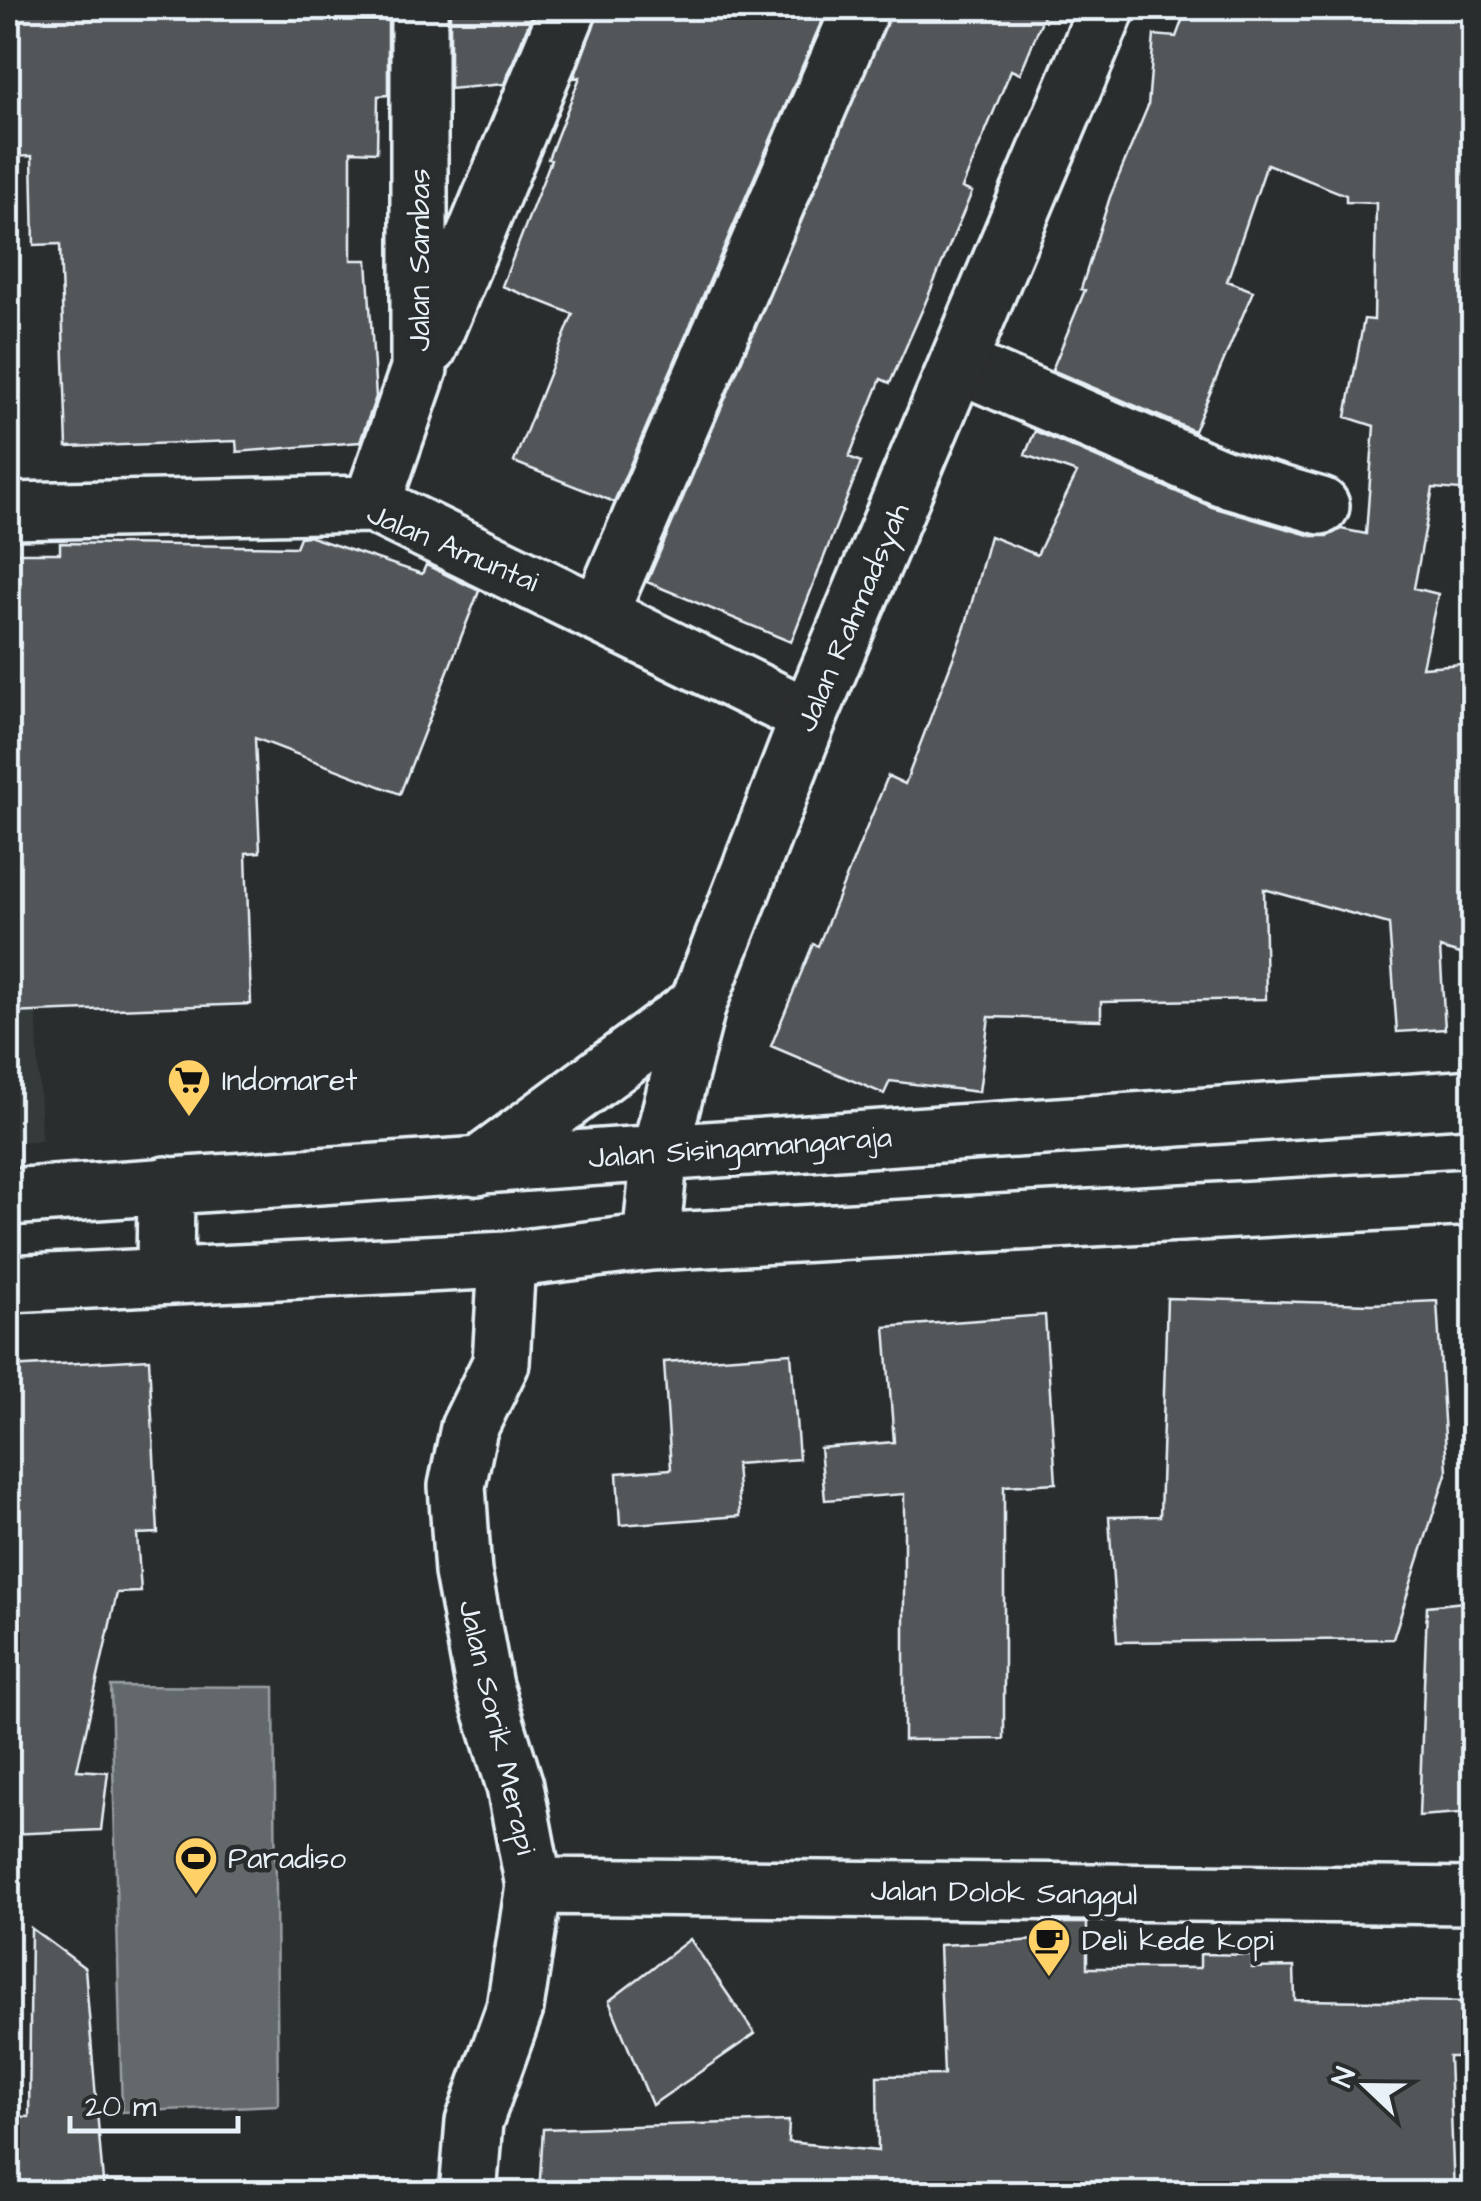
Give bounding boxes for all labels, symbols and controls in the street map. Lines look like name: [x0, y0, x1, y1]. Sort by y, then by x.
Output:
street label: Jalan Sambas: [399, 168, 441, 352]
street label: Jalan Amuntai: [360, 493, 545, 603]
street label: Jalan Rahmadsyah: [786, 496, 921, 739]
supermarket icon: Indomaret: [166, 1057, 212, 1118]
place label: Indomaret: [222, 1060, 357, 1102]
street label: Jalan Sisingamangaraja: [587, 1116, 893, 1181]
street label: Jalan Sorik Merapi: [447, 1596, 547, 1859]
sports icon: Paradiso: [173, 1835, 219, 1896]
place label: Paradiso: [228, 1838, 346, 1880]
street label: Jalan Dolok Sanggul: [870, 1870, 1138, 1917]
cafe icon: Deli kede kopi: [1026, 1917, 1072, 1978]
place label: Deli kede kopi: [1082, 1920, 1274, 1962]
north arrow: [1316, 2036, 1416, 2136]
text: N: [1323, 2061, 1366, 2093]
scale bar: [70, 2071, 238, 2133]
text: 20 m: [85, 2086, 157, 2128]

